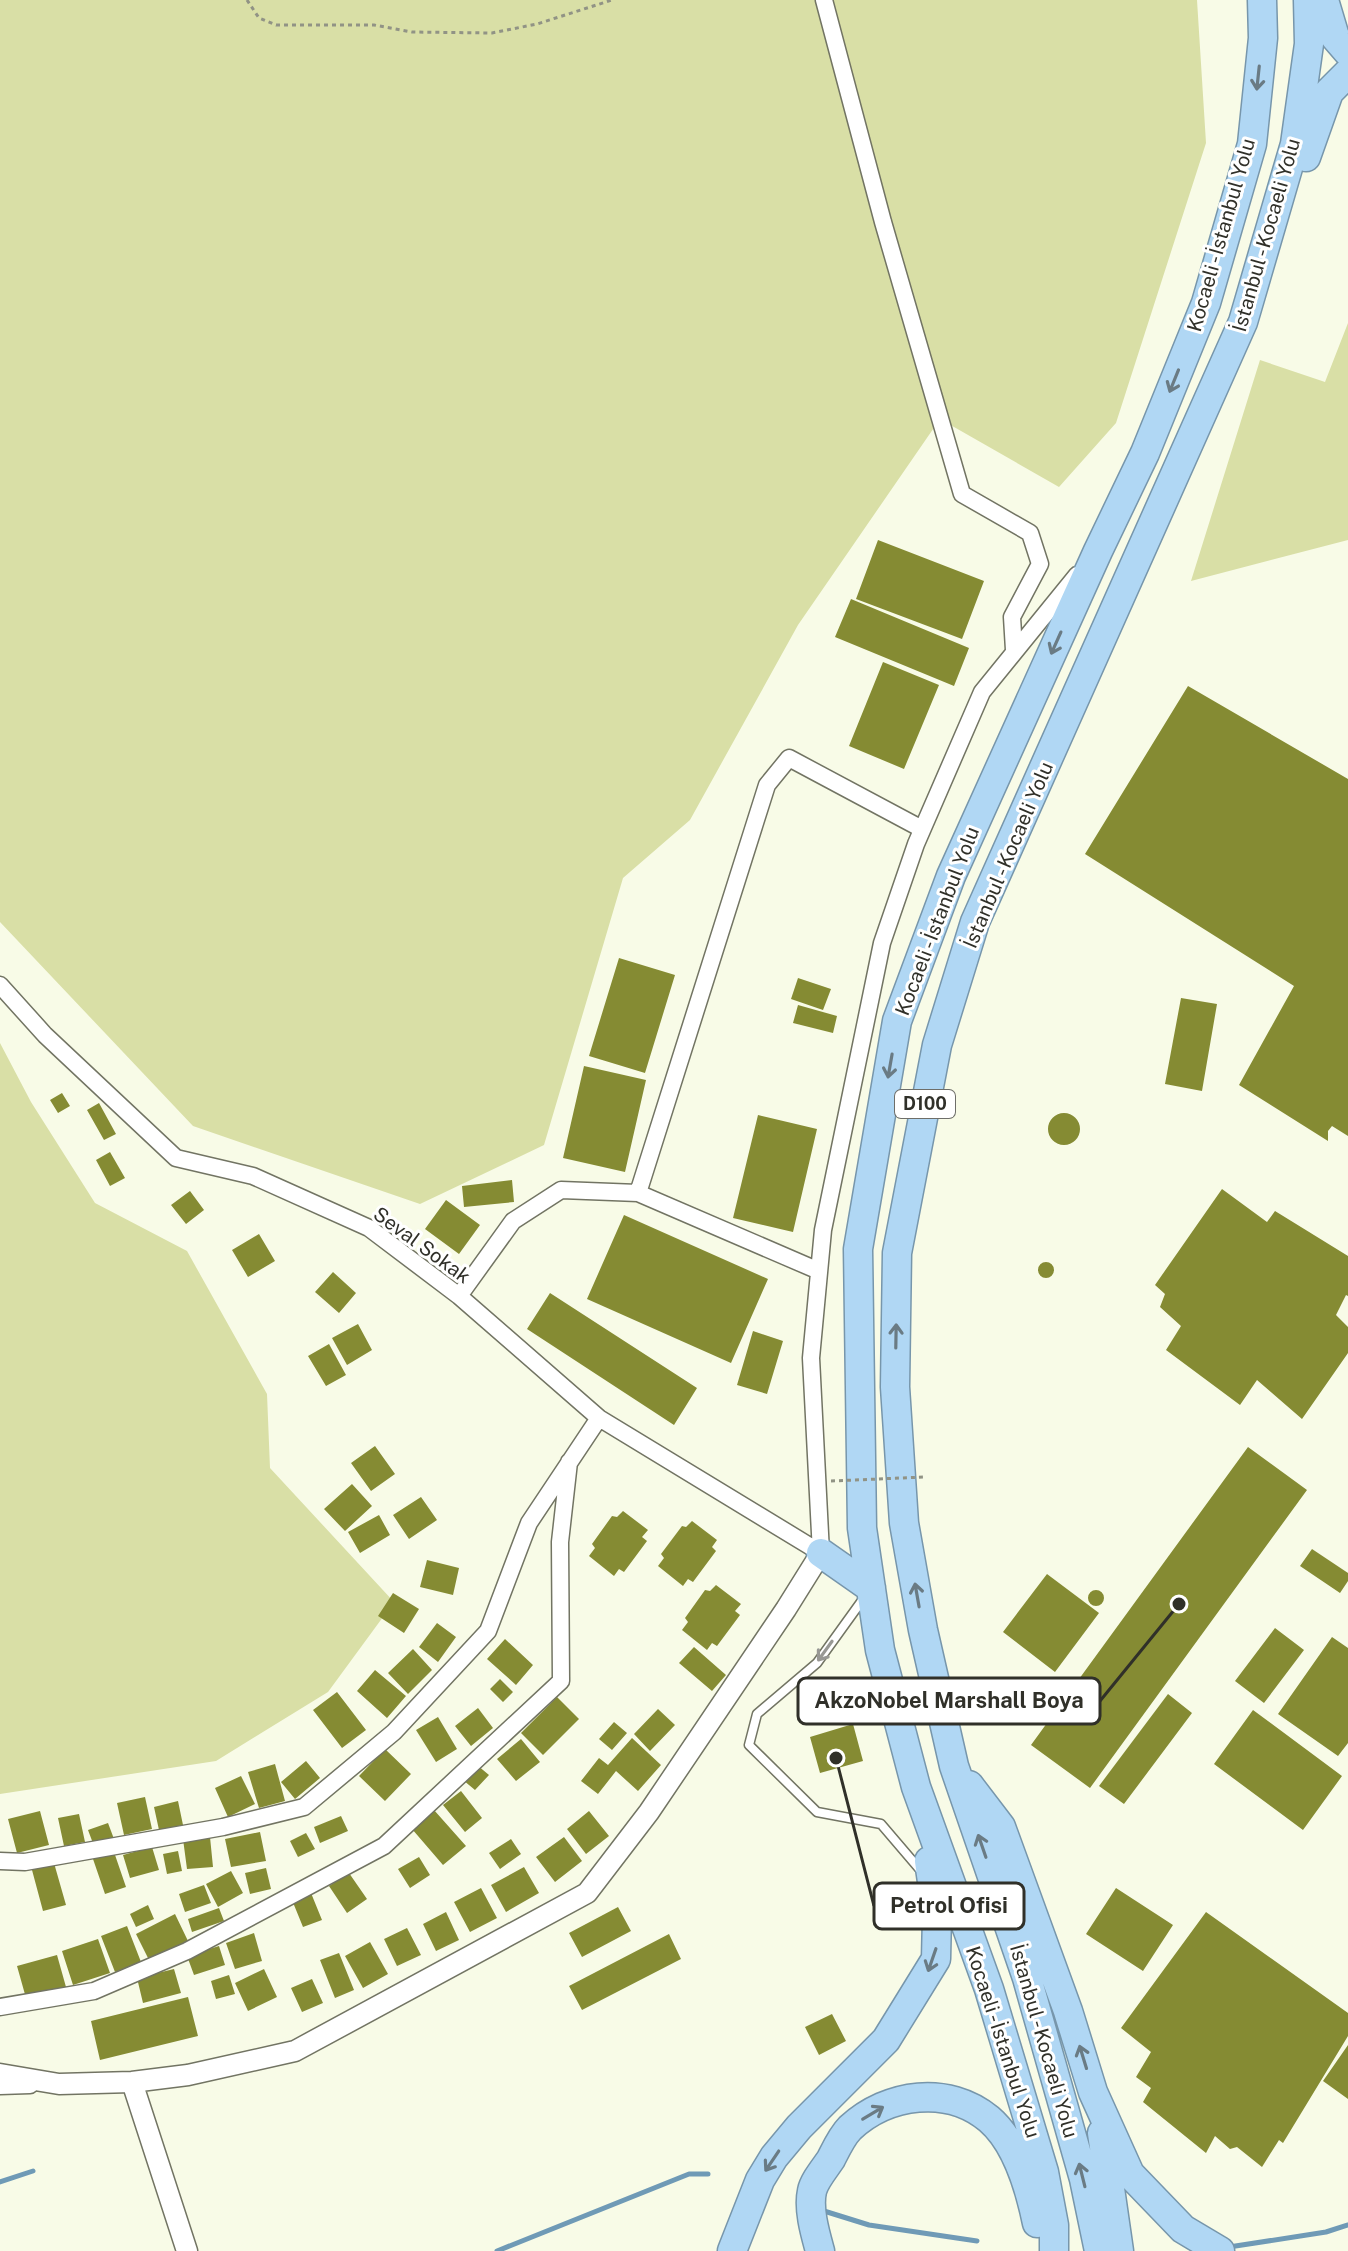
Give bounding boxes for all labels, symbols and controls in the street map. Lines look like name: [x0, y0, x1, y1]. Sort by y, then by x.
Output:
one-way arrow: [1251, 64, 1266, 91]
street label: Kocaeli - İstanbul Yolu: [1182, 135, 1260, 335]
street label: İstanbul - Kocaeli Yolu: [1227, 135, 1305, 335]
one-way arrow: [1166, 368, 1181, 393]
one-way arrow: [1048, 631, 1063, 655]
street label: İstanbul - Kocaeli Yolu: [958, 758, 1058, 952]
street label: Kocaeli - İstanbul Yolu: [890, 823, 984, 1019]
one-way arrow: [881, 1053, 896, 1079]
road number: D100: [895, 1090, 955, 1118]
street label: Seval Sokak: [369, 1202, 475, 1288]
one-way arrow: [888, 1323, 904, 1350]
one-way arrow: [908, 1582, 923, 1608]
one-way arrow: [817, 1640, 834, 1661]
callout: AkzoNobel Marshall Boya: [798, 1678, 1100, 1724]
text: AkzoNobel Marshall Boya: [814, 1687, 1084, 1713]
one-way arrow: [973, 1834, 988, 1859]
callout: Petrol Ofisi: [874, 1883, 1024, 1929]
text: Petrol Ofisi: [890, 1892, 1008, 1918]
street label: İstanbul - Kocaeli Yolu: [1005, 1941, 1083, 2141]
street label: Kocaeli - İstanbul Yolu: [961, 1943, 1045, 2141]
one-way arrow: [924, 1947, 938, 1972]
one-way arrow: [1074, 2045, 1089, 2070]
one-way arrow: [861, 2105, 884, 2121]
one-way arrow: [764, 2150, 780, 2172]
one-way arrow: [1074, 2162, 1089, 2188]

